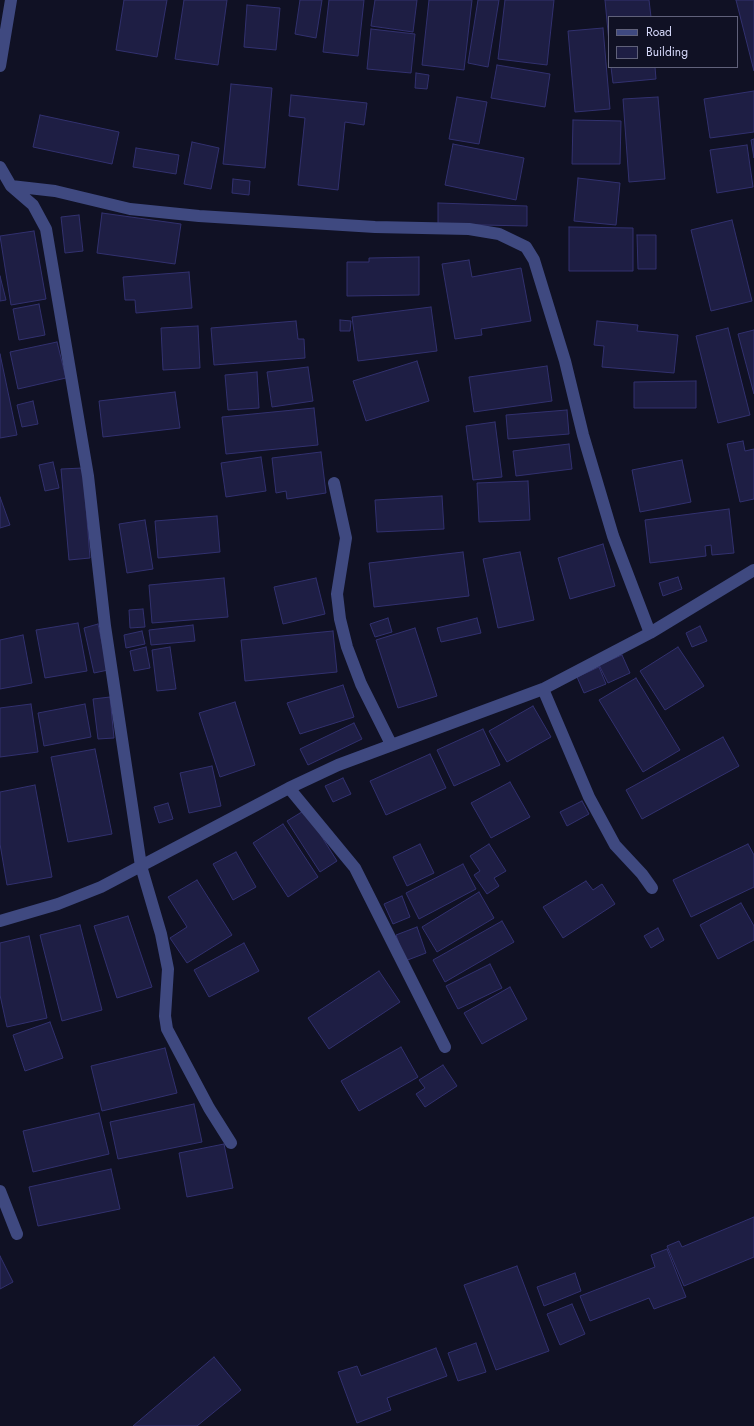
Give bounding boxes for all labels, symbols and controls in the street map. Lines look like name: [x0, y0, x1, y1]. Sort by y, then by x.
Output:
legend: [608, 16, 738, 68]
text: Road: [646, 23, 672, 41]
text: Building: [646, 43, 688, 61]

